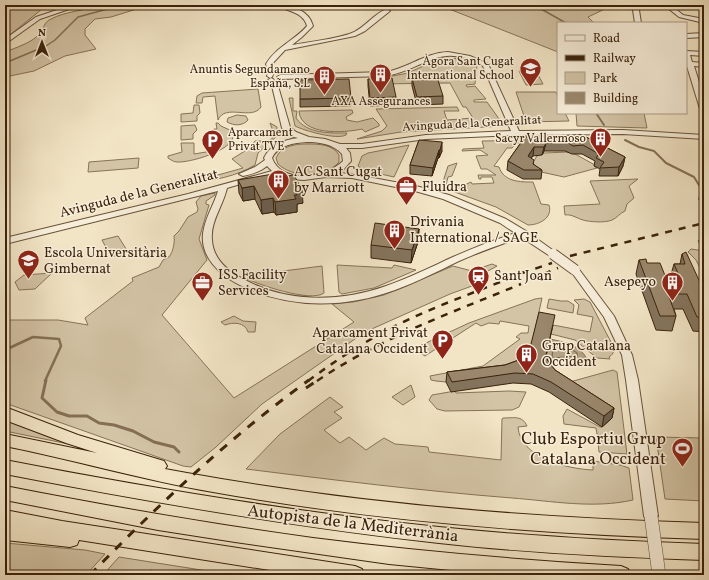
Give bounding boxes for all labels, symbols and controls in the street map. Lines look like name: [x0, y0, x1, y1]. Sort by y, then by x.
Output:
north arrow: [22, 22, 62, 62]
legend: [557, 22, 687, 114]
text: N: [38, 26, 46, 41]
text: Road: [593, 31, 620, 47]
text: Railway: [593, 51, 636, 67]
place label: Àgora Sant Cugat International School: [406, 53, 514, 84]
school or university icon: Àgora Sant Cugat International School: [517, 56, 543, 89]
place label: Anuntis Segundamano España, S.L: [190, 62, 310, 92]
building icon: AXA Assegurances: [368, 62, 394, 95]
building icon: Anuntis Segundamano España, S.L: [312, 64, 338, 97]
text: Park: [593, 71, 618, 87]
text: Building: [593, 91, 638, 107]
place label: AXA Assegurances: [332, 94, 430, 110]
street label: Avinguda de la Generalitat: [402, 112, 542, 136]
place label: Aparcament Privat TVE: [228, 125, 293, 155]
building icon: Sacyr Vallermoso: [588, 126, 614, 159]
parking icon: Aparcament Privat TVE: [200, 127, 226, 160]
place label: Sacyr Vallermoso: [495, 131, 586, 147]
place label: AC Sant Cugat by Marriott: [294, 163, 382, 198]
street label: Avinguda de la Generalitat: [58, 165, 220, 223]
building icon: AC Sant Cugat by Marriott: [266, 167, 292, 200]
office icon: Fluidra: [394, 174, 420, 207]
place label: Fluidra: [422, 178, 467, 197]
place label: Drivania International / SAGE: [410, 213, 538, 248]
building icon: Drivania International / SAGE: [381, 217, 407, 250]
place label: Escola Universitària Gimbernat: [44, 244, 167, 279]
school or university icon: Escola Universitària Gimbernat: [16, 248, 42, 281]
station icon: Sant Joan: [465, 263, 491, 296]
place label: ISS Facility Services: [218, 266, 287, 301]
place label: Sant Joan: [494, 267, 552, 286]
building icon: Asepeyo: [659, 269, 685, 302]
office icon: ISS Facility Services: [189, 270, 215, 303]
place label: Asepeyo: [604, 273, 656, 292]
place label: Aparcament Privat Catalana Occident: [312, 324, 428, 359]
parking icon: Aparcament Privat Catalana Occident: [430, 328, 456, 361]
place label: Grup Catalana Occident: [542, 337, 631, 372]
building icon: Grup Catalana Occident: [514, 341, 540, 374]
place label: Club Esportiu Grup Catalana Occident: [521, 428, 666, 471]
sports icon: Club Esportiu Grup Catalana Occident: [669, 436, 695, 469]
street label: Autopista de la Mediterrània: [246, 500, 460, 548]

